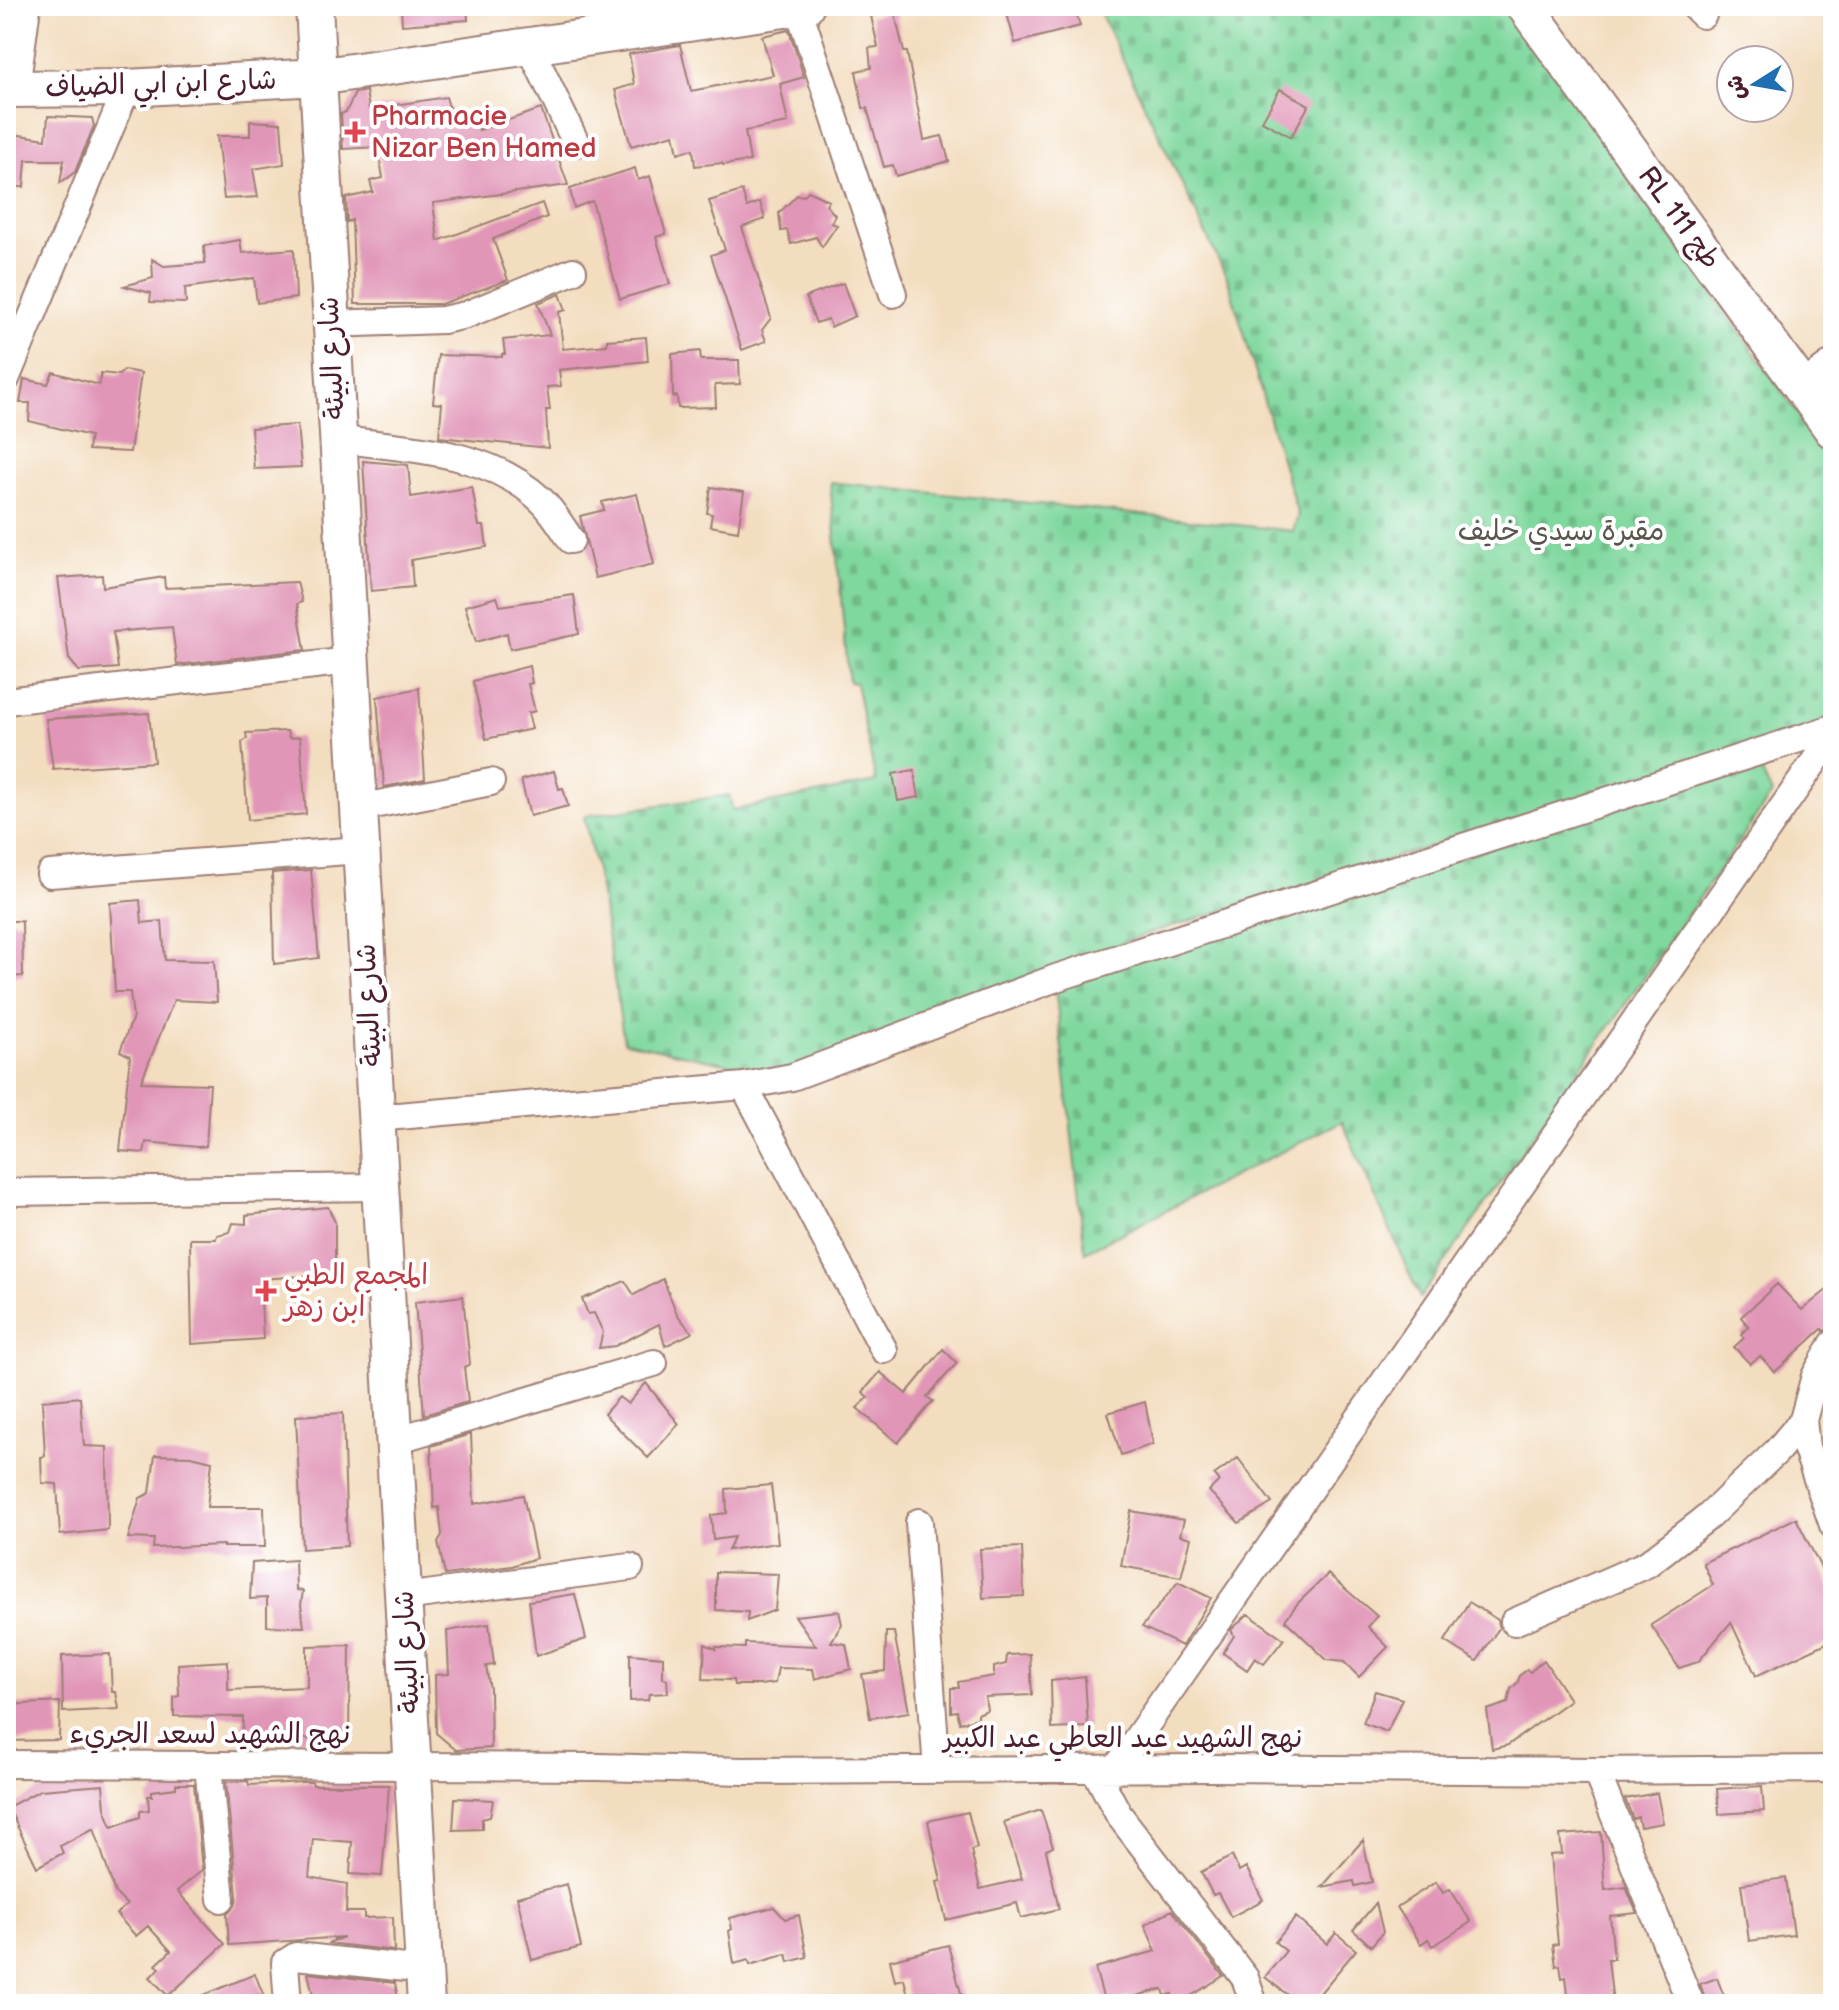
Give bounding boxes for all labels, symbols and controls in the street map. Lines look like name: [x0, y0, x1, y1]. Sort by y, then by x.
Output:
north arrow: [1715, 44, 1795, 124]
street label: شارع ابن ابي الضياف: [45, 63, 278, 112]
text: ش: [1721, 73, 1752, 102]
place label: Pharmacie Nizar Ben Hamed: [371, 100, 596, 165]
marker: Pharmacie Nizar Ben Hamed: [346, 123, 364, 141]
street label: RL طج 111: [1630, 160, 1727, 276]
street label: شارع البيئة: [312, 296, 354, 420]
park label: مقبرة سيدي خليف: [1458, 515, 1664, 551]
street label: شارع البيئة: [349, 943, 391, 1067]
place label: المجمع الطبي ابن زهر: [282, 1259, 428, 1324]
marker: المجمع الطبي ابن زهر: [255, 1280, 277, 1302]
street label: شارع البيئة: [387, 1590, 429, 1714]
street label: نهج الشهيد لسعد الجريء: [70, 1718, 350, 1754]
street label: نهج الشهيد عبد العاطي عبد الكبير: [942, 1722, 1302, 1762]

